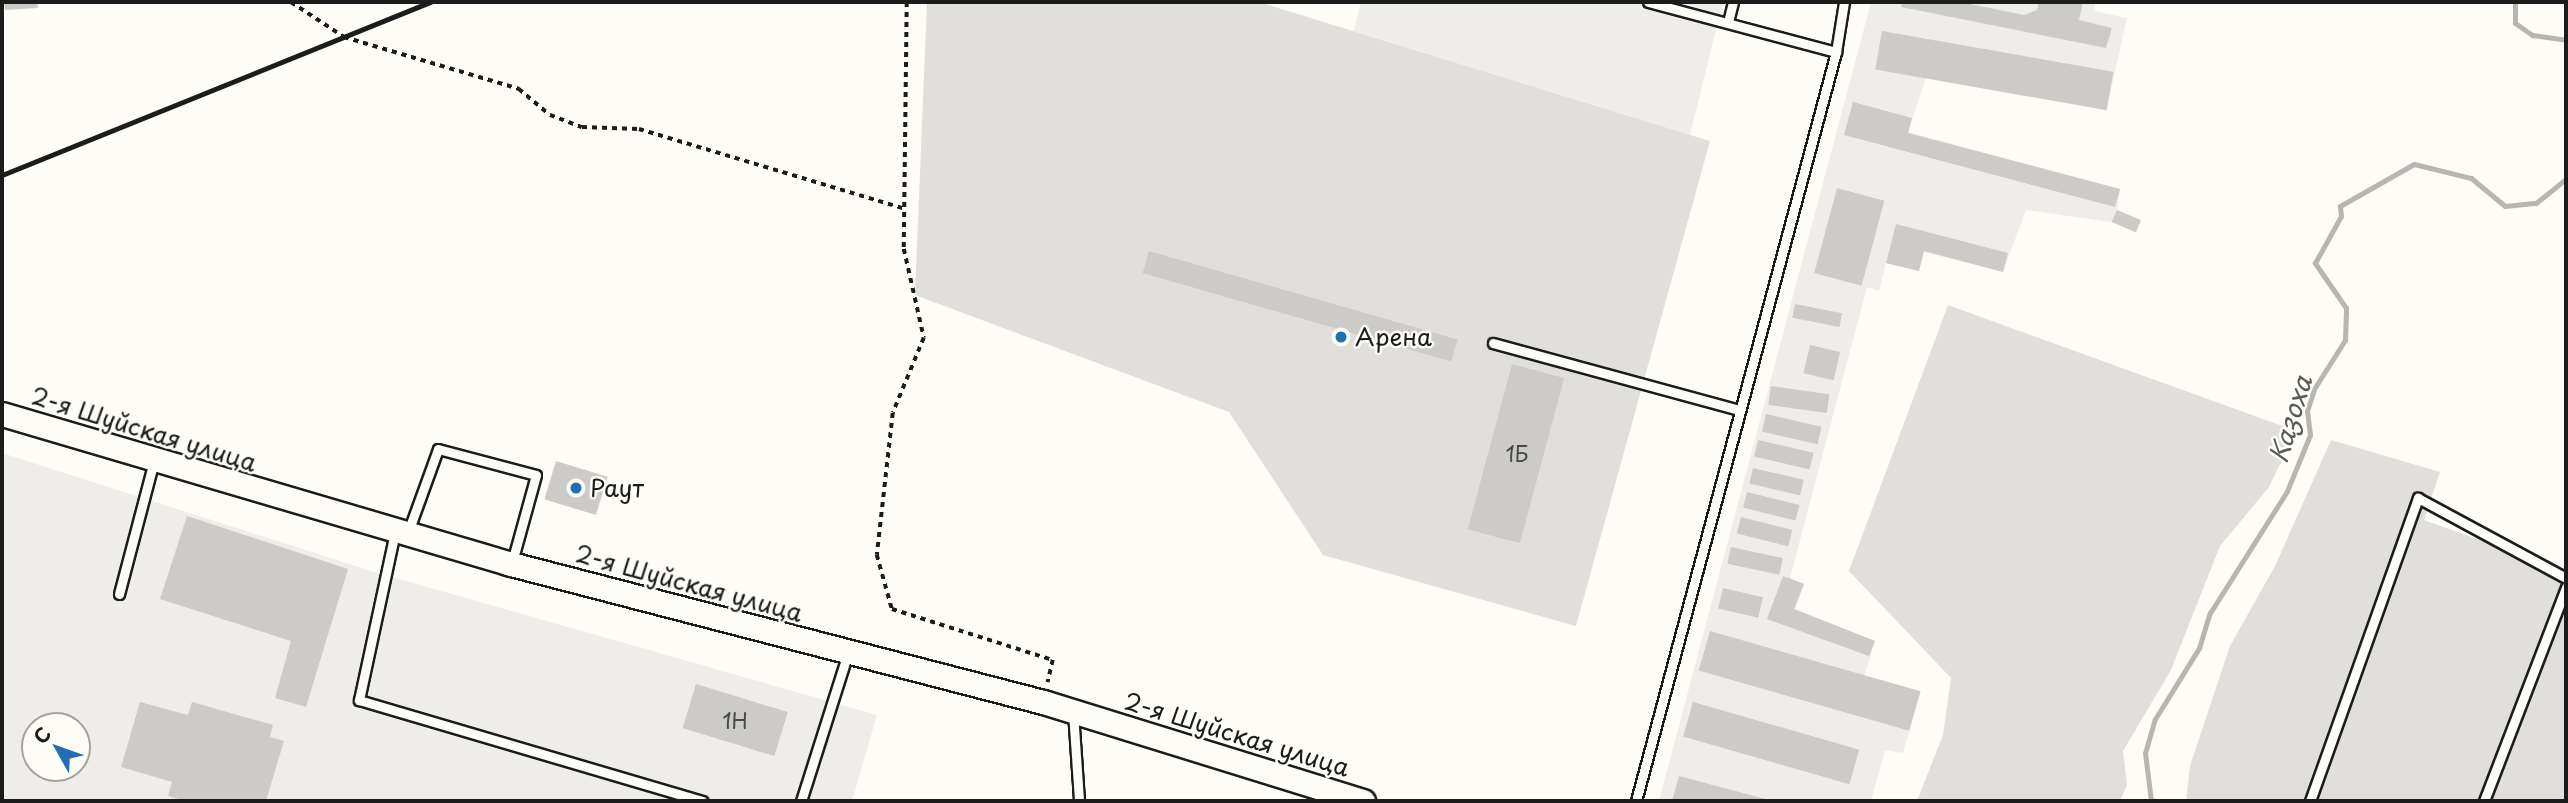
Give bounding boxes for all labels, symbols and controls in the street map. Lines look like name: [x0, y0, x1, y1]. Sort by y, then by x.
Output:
place label: Арена: [1355, 323, 1432, 351]
marker: Арена: [1333, 329, 1349, 345]
water label: Казоха: [2262, 372, 2318, 466]
street label: 2-я Шуйская улица: [27, 381, 261, 477]
house number: 1Б: [1505, 440, 1529, 466]
place label: Раут: [590, 474, 644, 502]
marker: Раут: [568, 480, 584, 496]
street label: 2-я Шуйская улица: [572, 539, 806, 627]
street label: 2-я Шуйская улица: [1120, 686, 1354, 782]
house number: 1Н: [722, 707, 748, 733]
north arrow: [21, 712, 91, 782]
text: С: [26, 720, 57, 749]

